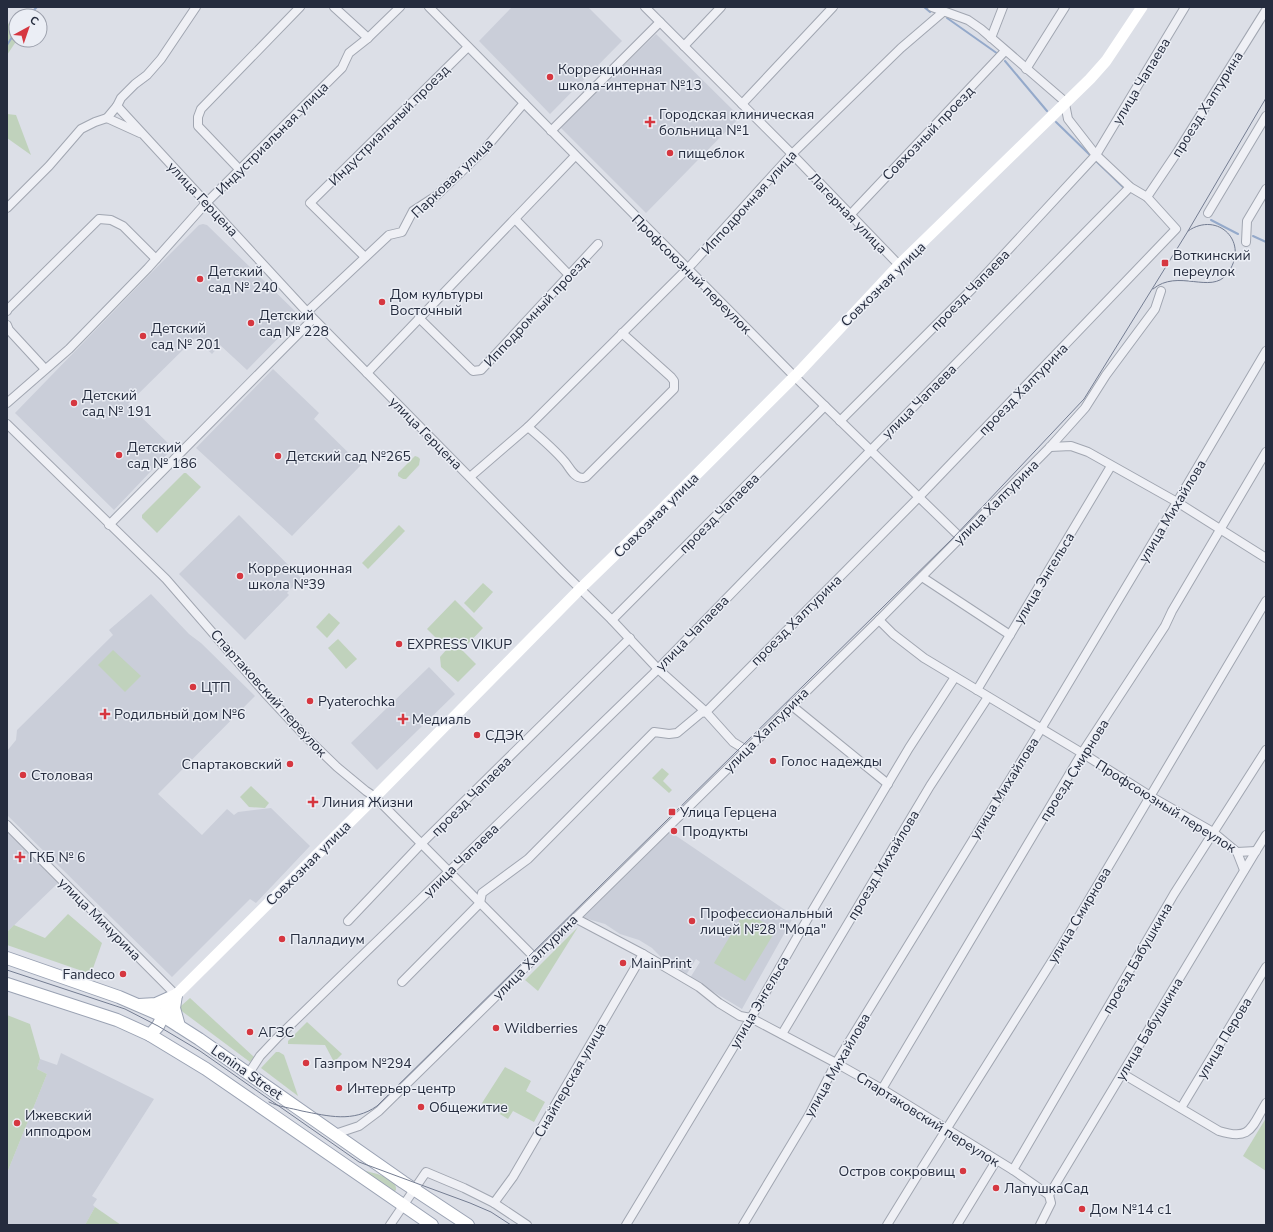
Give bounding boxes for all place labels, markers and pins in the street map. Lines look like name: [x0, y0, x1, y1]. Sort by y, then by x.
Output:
place label: Коррекционная школа-интернат №13: [558, 60, 702, 95]
marker: Коррекционная школа-интернат №13: [545, 72, 555, 82]
place label: Городская клиническая больница №1: [659, 105, 814, 140]
marker: Городская клиническая больница №1: [644, 116, 656, 128]
place label: пищеблок: [678, 144, 745, 163]
marker: пищеблок: [665, 148, 675, 158]
place label: Воткинский переулок: [1173, 246, 1251, 281]
marker: Воткинский переулок: [1160, 258, 1170, 268]
place label: Детский сад № 240: [208, 262, 278, 297]
marker: Детский сад № 240: [195, 274, 205, 284]
place label: Дом культуры Восточный: [390, 285, 483, 320]
marker: Дом культуры Восточный: [377, 297, 387, 307]
place label: Детский сад № 228: [259, 306, 329, 341]
marker: Детский сад № 228: [246, 318, 256, 328]
place label: Детский сад № 201: [151, 319, 221, 354]
marker: Детский сад № 201: [138, 331, 148, 341]
place label: Детский сад № 191: [82, 386, 152, 421]
marker: Детский сад № 191: [69, 398, 79, 408]
place label: Детский сад № 186: [127, 438, 197, 473]
place label: Детский сад №265: [286, 447, 411, 466]
marker: Детский сад № 186: [114, 450, 124, 460]
marker: Детский сад №265: [273, 451, 283, 461]
place label: Коррекционная школа №39: [248, 559, 352, 594]
marker: Коррекционная школа №39: [235, 571, 245, 581]
place label: EXPRESS VIKUP: [407, 635, 512, 654]
marker: EXPRESS VIKUP: [394, 639, 404, 649]
place label: ЦТП: [201, 678, 231, 697]
marker: ЦТП: [188, 682, 198, 692]
place label: Pyaterochka: [318, 692, 395, 711]
marker: Pyaterochka: [305, 696, 315, 706]
place label: Родильный дом №6: [114, 705, 245, 724]
marker: Родильный дом №6: [99, 708, 111, 720]
place label: Медиаль: [412, 710, 471, 729]
marker: Медиаль: [397, 713, 409, 725]
place label: СДЭК: [485, 726, 524, 745]
marker: СДЭК: [472, 730, 482, 740]
place label: Голос надежды: [781, 752, 882, 771]
place label: Спартаковский: [182, 755, 282, 774]
marker: Голос надежды: [768, 756, 778, 766]
marker: Спартаковский: [285, 759, 295, 769]
place label: Столовая: [31, 766, 93, 785]
marker: Столовая: [18, 770, 28, 780]
place label: Линия Жизни: [322, 793, 413, 812]
marker: Линия Жизни: [307, 796, 319, 808]
place label: Улица Герцена: [679, 803, 777, 822]
marker: Улица Герцена: [667, 807, 677, 817]
place label: Продукты: [682, 822, 748, 841]
marker: Продукты: [669, 826, 679, 836]
place label: ГКБ № 6: [29, 848, 86, 867]
marker: ГКБ № 6: [14, 851, 26, 863]
place label: Профессиональный лицей №28 "Мода": [700, 904, 833, 939]
marker: Профессиональный лицей №28 "Мода": [687, 916, 697, 926]
place label: Палладиум: [290, 930, 365, 949]
marker: Палладиум: [277, 934, 287, 944]
place label: MainPrint: [631, 954, 692, 973]
marker: MainPrint: [618, 958, 628, 968]
place label: Fandeco: [63, 965, 115, 984]
marker: Fandeco: [118, 969, 128, 979]
place label: Wildberries: [504, 1019, 578, 1038]
place label: АГЗС: [258, 1023, 294, 1042]
marker: Wildberries: [491, 1023, 501, 1033]
marker: АГЗС: [245, 1027, 255, 1037]
place label: Газпром №294: [314, 1054, 412, 1073]
marker: Газпром №294: [301, 1058, 311, 1068]
place label: Интерьер-центр: [347, 1079, 456, 1098]
marker: Интерьер-центр: [334, 1083, 344, 1093]
place label: Общежитие: [429, 1098, 508, 1117]
marker: Общежитие: [416, 1102, 426, 1112]
place label: Ижевский ипподром: [25, 1106, 92, 1141]
marker: Ижевский ипподром: [12, 1118, 22, 1128]
place label: Остров сокровищ: [838, 1162, 955, 1181]
marker: Остров сокровищ: [958, 1166, 968, 1176]
place label: ЛапушкаСад: [1004, 1179, 1089, 1198]
marker: ЛапушкаСад: [991, 1183, 1001, 1193]
place label: Дом №14 с1: [1090, 1200, 1172, 1219]
marker: Дом №14 с1: [1077, 1204, 1087, 1214]

